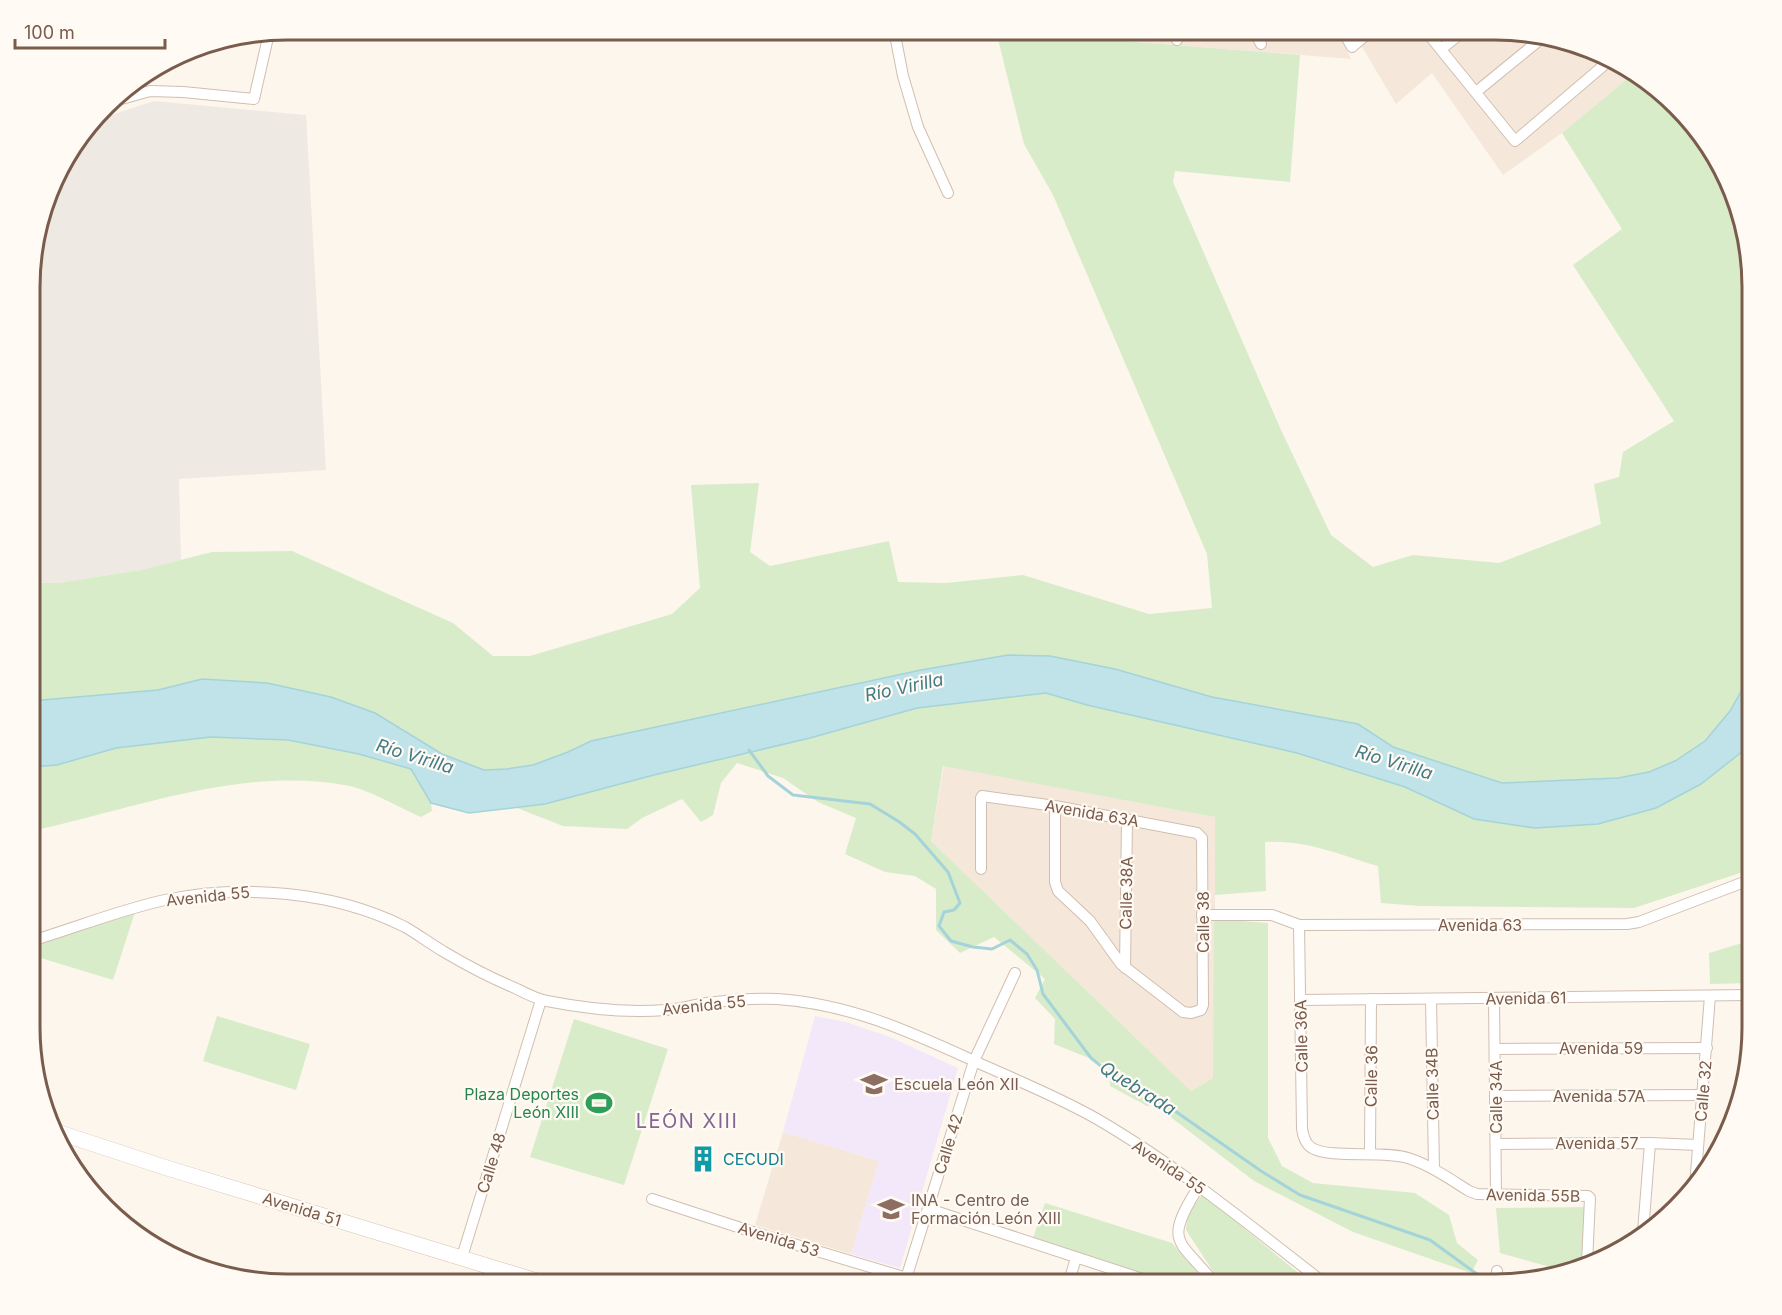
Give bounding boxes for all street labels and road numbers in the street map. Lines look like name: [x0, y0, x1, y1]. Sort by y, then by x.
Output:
street label: Avenida 63A: [1043, 795, 1141, 831]
street label: Calle 38A: [1115, 856, 1137, 930]
street label: Avenida 55: [165, 882, 251, 910]
street label: Calle 38: [1193, 891, 1213, 953]
street label: Avenida 63: [1438, 915, 1522, 935]
street label: Avenida 61: [1485, 987, 1567, 1009]
street label: Avenida 55: [661, 991, 747, 1019]
street label: Calle 36A: [1290, 999, 1312, 1073]
street label: Avenida 59: [1559, 1038, 1643, 1058]
street label: Calle 36: [1360, 1045, 1382, 1107]
street label: Calle 34B: [1421, 1047, 1443, 1121]
street label: Calle 32: [1690, 1059, 1716, 1123]
street label: Calle 34A: [1486, 1060, 1506, 1134]
street label: Avenida 57A: [1553, 1086, 1645, 1106]
street label: Calle 42: [929, 1111, 967, 1177]
street label: Calle 48: [472, 1130, 510, 1196]
street label: Avenida 57: [1555, 1133, 1639, 1153]
street label: Avenida 55: [1129, 1135, 1209, 1199]
street label: Avenida 55B: [1486, 1184, 1580, 1206]
street label: Avenida 51: [260, 1188, 344, 1230]
street label: Avenida 53: [736, 1217, 822, 1261]

